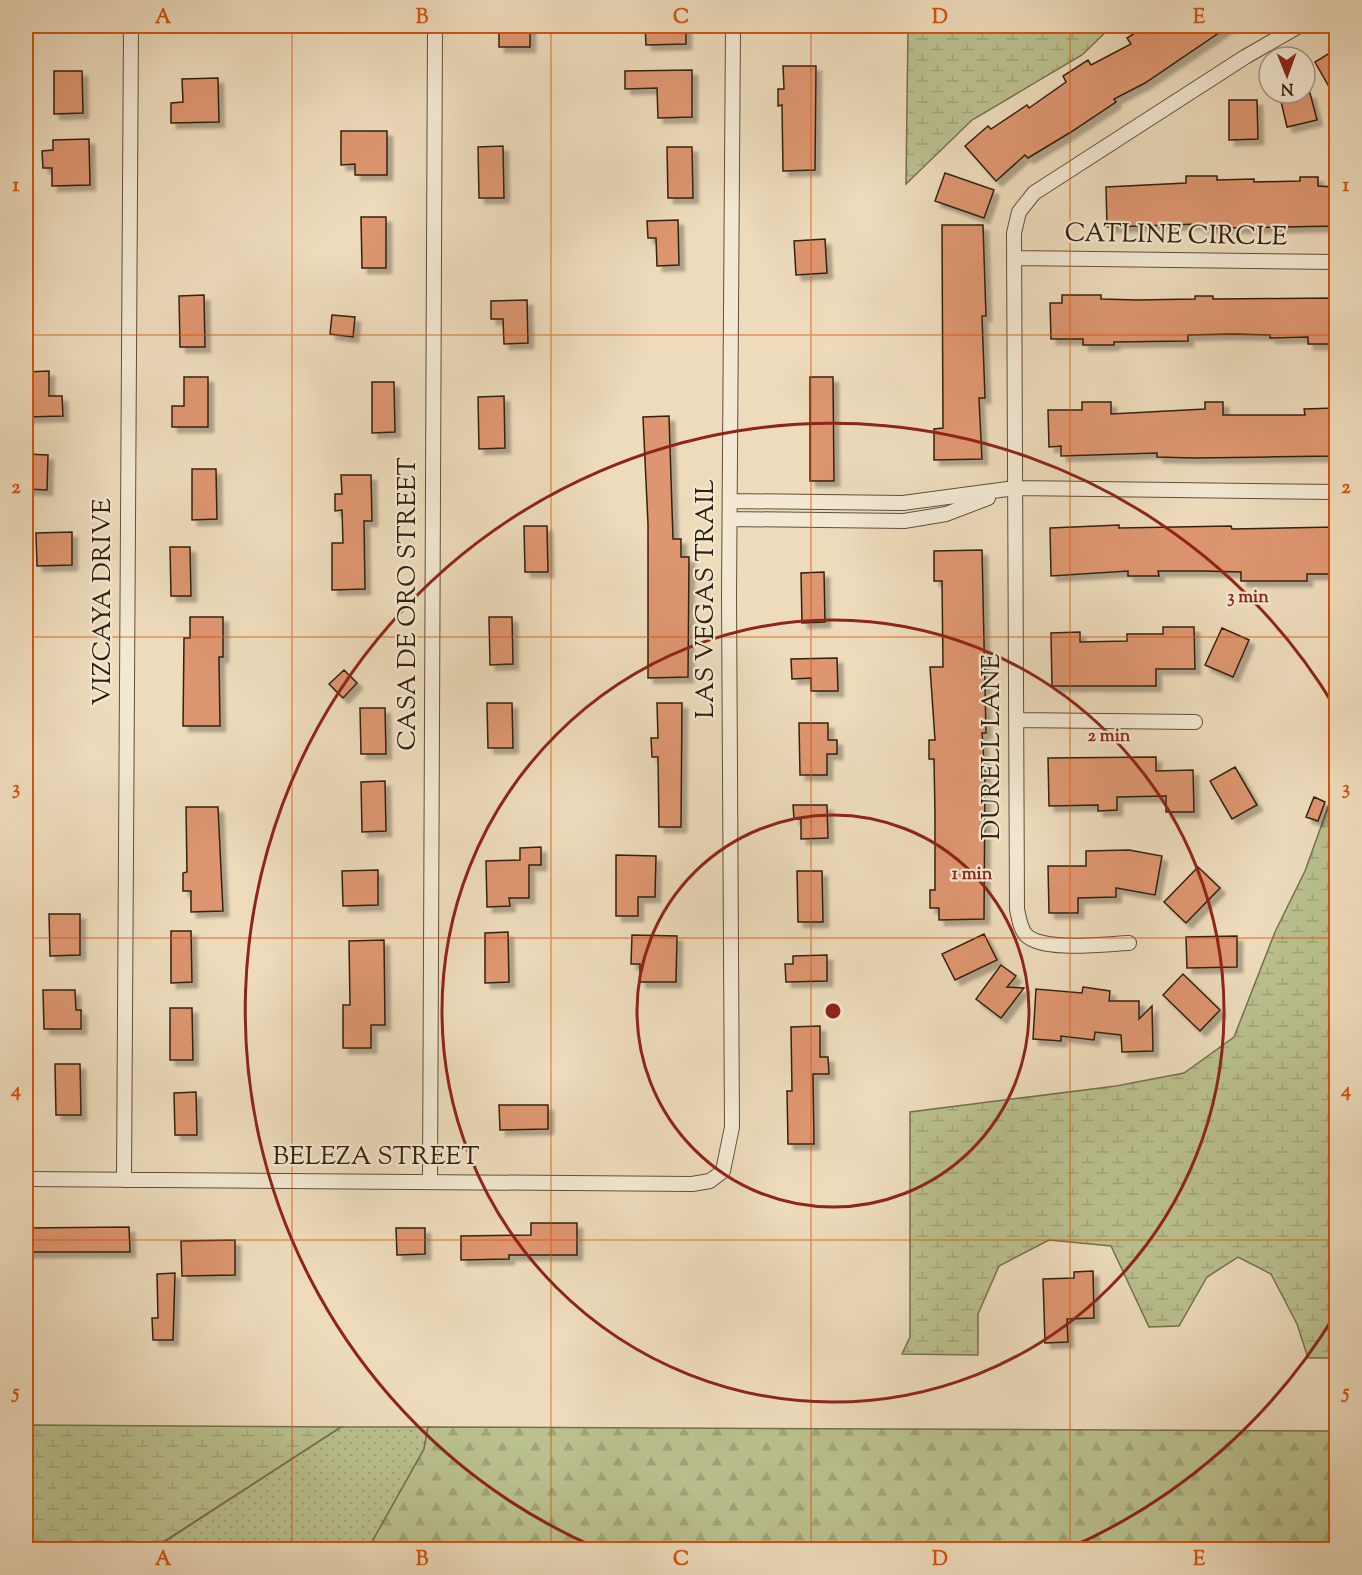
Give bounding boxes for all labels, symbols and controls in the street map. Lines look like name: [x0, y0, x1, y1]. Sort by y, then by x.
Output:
text: A: [155, 4, 172, 33]
text: B: [416, 4, 429, 33]
text: C: [673, 4, 689, 33]
text: D: [932, 4, 948, 33]
text: E: [1193, 4, 1206, 33]
north arrow: [1257, 45, 1317, 105]
text: N: [1280, 76, 1294, 99]
text: 1: [13, 172, 20, 201]
text: 1: [1343, 172, 1350, 201]
street label: CATLINE CIRCLE: [1064, 216, 1288, 256]
street label: CASA DE ORO STREET: [390, 457, 427, 751]
text: 2: [11, 474, 21, 503]
text: 2: [1341, 474, 1351, 503]
street label: LAS VEGAS TRAIL: [688, 479, 725, 719]
street label: VIZCAYA DRIVE: [85, 498, 122, 706]
text: 3 min: [1227, 585, 1269, 611]
street label: DURELL LANE: [974, 654, 1011, 840]
text: 2 min: [1088, 724, 1131, 750]
text: 3: [12, 775, 20, 804]
text: 3: [1342, 775, 1350, 804]
text: 1 min: [952, 862, 993, 888]
centre of rings: [823, 1001, 843, 1021]
text: 4: [10, 1077, 21, 1106]
text: 4: [1340, 1077, 1351, 1106]
street label: BELEZA STREET: [273, 1139, 479, 1176]
text: 5: [11, 1379, 20, 1408]
text: 5: [1341, 1379, 1350, 1408]
text: A: [155, 1546, 172, 1575]
text: B: [416, 1546, 429, 1575]
text: C: [673, 1546, 689, 1575]
text: D: [932, 1546, 948, 1575]
text: E: [1193, 1546, 1206, 1575]

